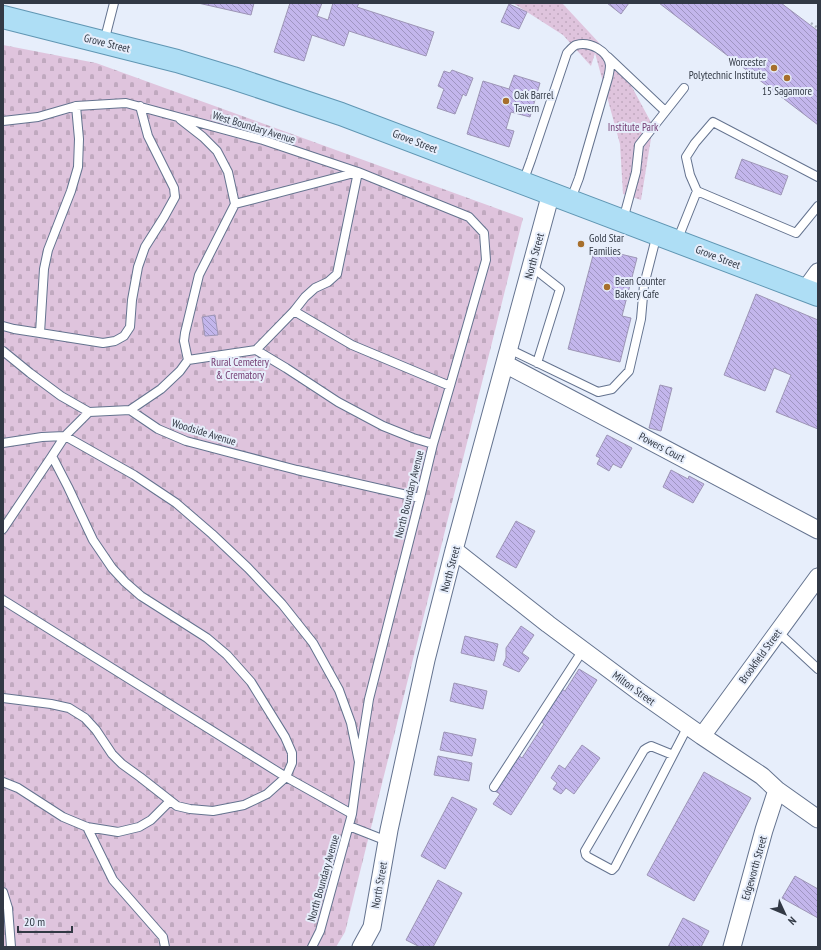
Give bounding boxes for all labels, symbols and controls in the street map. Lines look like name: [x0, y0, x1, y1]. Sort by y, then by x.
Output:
street label: Grove Street: [83, 31, 131, 55]
place label: Worcester Polytechnic Institute: [689, 55, 766, 82]
marker: Worcester Polytechnic Institute: [769, 63, 779, 73]
marker: 15 Sagamore: [782, 73, 792, 83]
place label: 15 Sagamore: [762, 84, 812, 98]
place label: Oak Barrel Tavern: [514, 88, 554, 115]
marker: Oak Barrel Tavern: [501, 96, 511, 106]
street label: West Boundary Avenue: [211, 108, 298, 146]
park label: Institute Park: [608, 120, 659, 134]
street label: Grove Street: [391, 126, 439, 156]
place label: Gold Star Families: [589, 231, 624, 258]
street label: North Street: [521, 232, 547, 280]
marker: Gold Star Families: [576, 239, 586, 249]
street label: Grove Street: [694, 242, 742, 272]
place label: Bean Counter Bakery Cafe: [615, 274, 666, 301]
marker: Bean Counter Bakery Cafe: [602, 282, 612, 292]
park label: Rural Cemetery & Crematory: [211, 355, 270, 382]
street label: Woodside Avenue: [170, 416, 238, 449]
street label: Powers Court: [637, 429, 687, 465]
street label: North Boundary Avenue: [391, 448, 427, 539]
street label: North Street: [437, 545, 463, 593]
street label: Brookfield Street: [736, 626, 784, 686]
street label: Milton Street: [610, 668, 658, 708]
street label: North Boundary Avenue: [304, 833, 342, 923]
street label: Edgeworth Street: [738, 834, 770, 902]
street label: North Street: [368, 861, 390, 909]
north arrow: [765, 894, 805, 934]
scale bar: [18, 908, 72, 934]
text: 20 m: [24, 914, 45, 929]
text: N: [785, 914, 799, 928]

